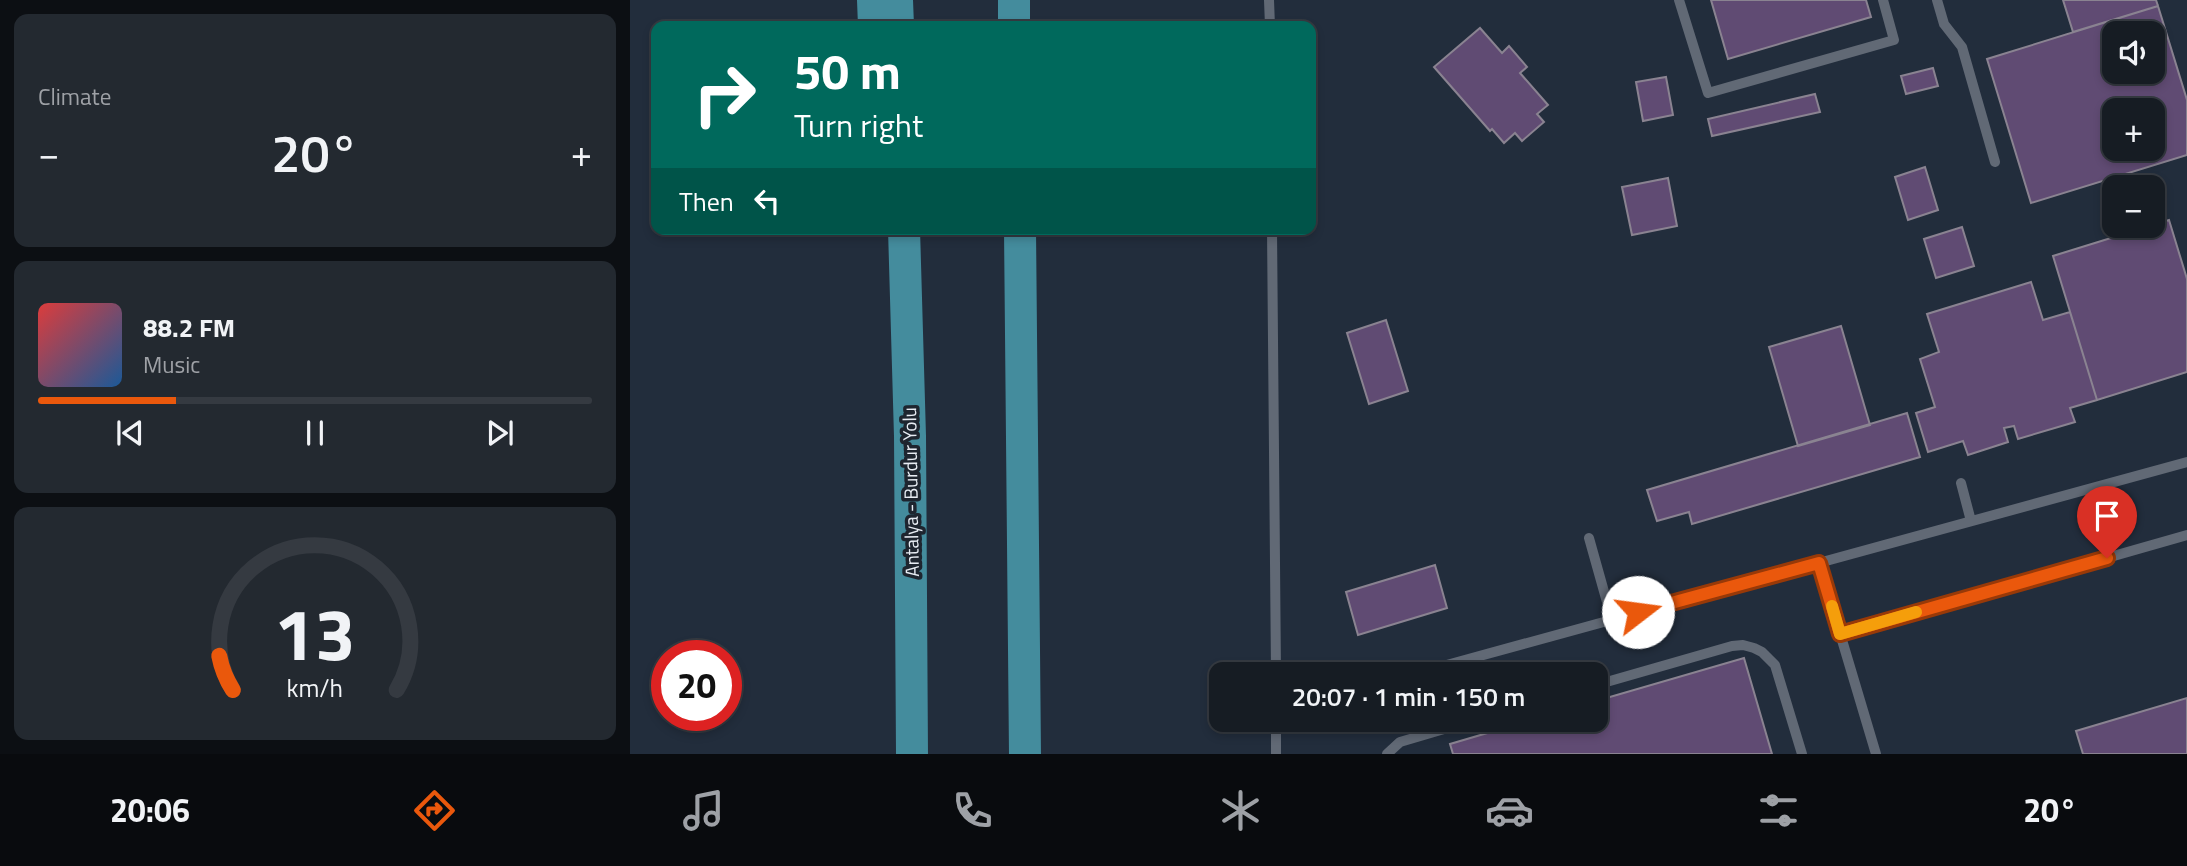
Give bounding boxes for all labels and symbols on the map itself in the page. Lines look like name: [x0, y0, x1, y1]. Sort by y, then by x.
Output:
street label: Antalya - Burdur Yolu: [894, 407, 926, 577]
pin: [2077, 486, 2137, 558]
position arrow: [1601, 575, 1675, 649]
speed limit sign: 20: [651, 640, 742, 731]

